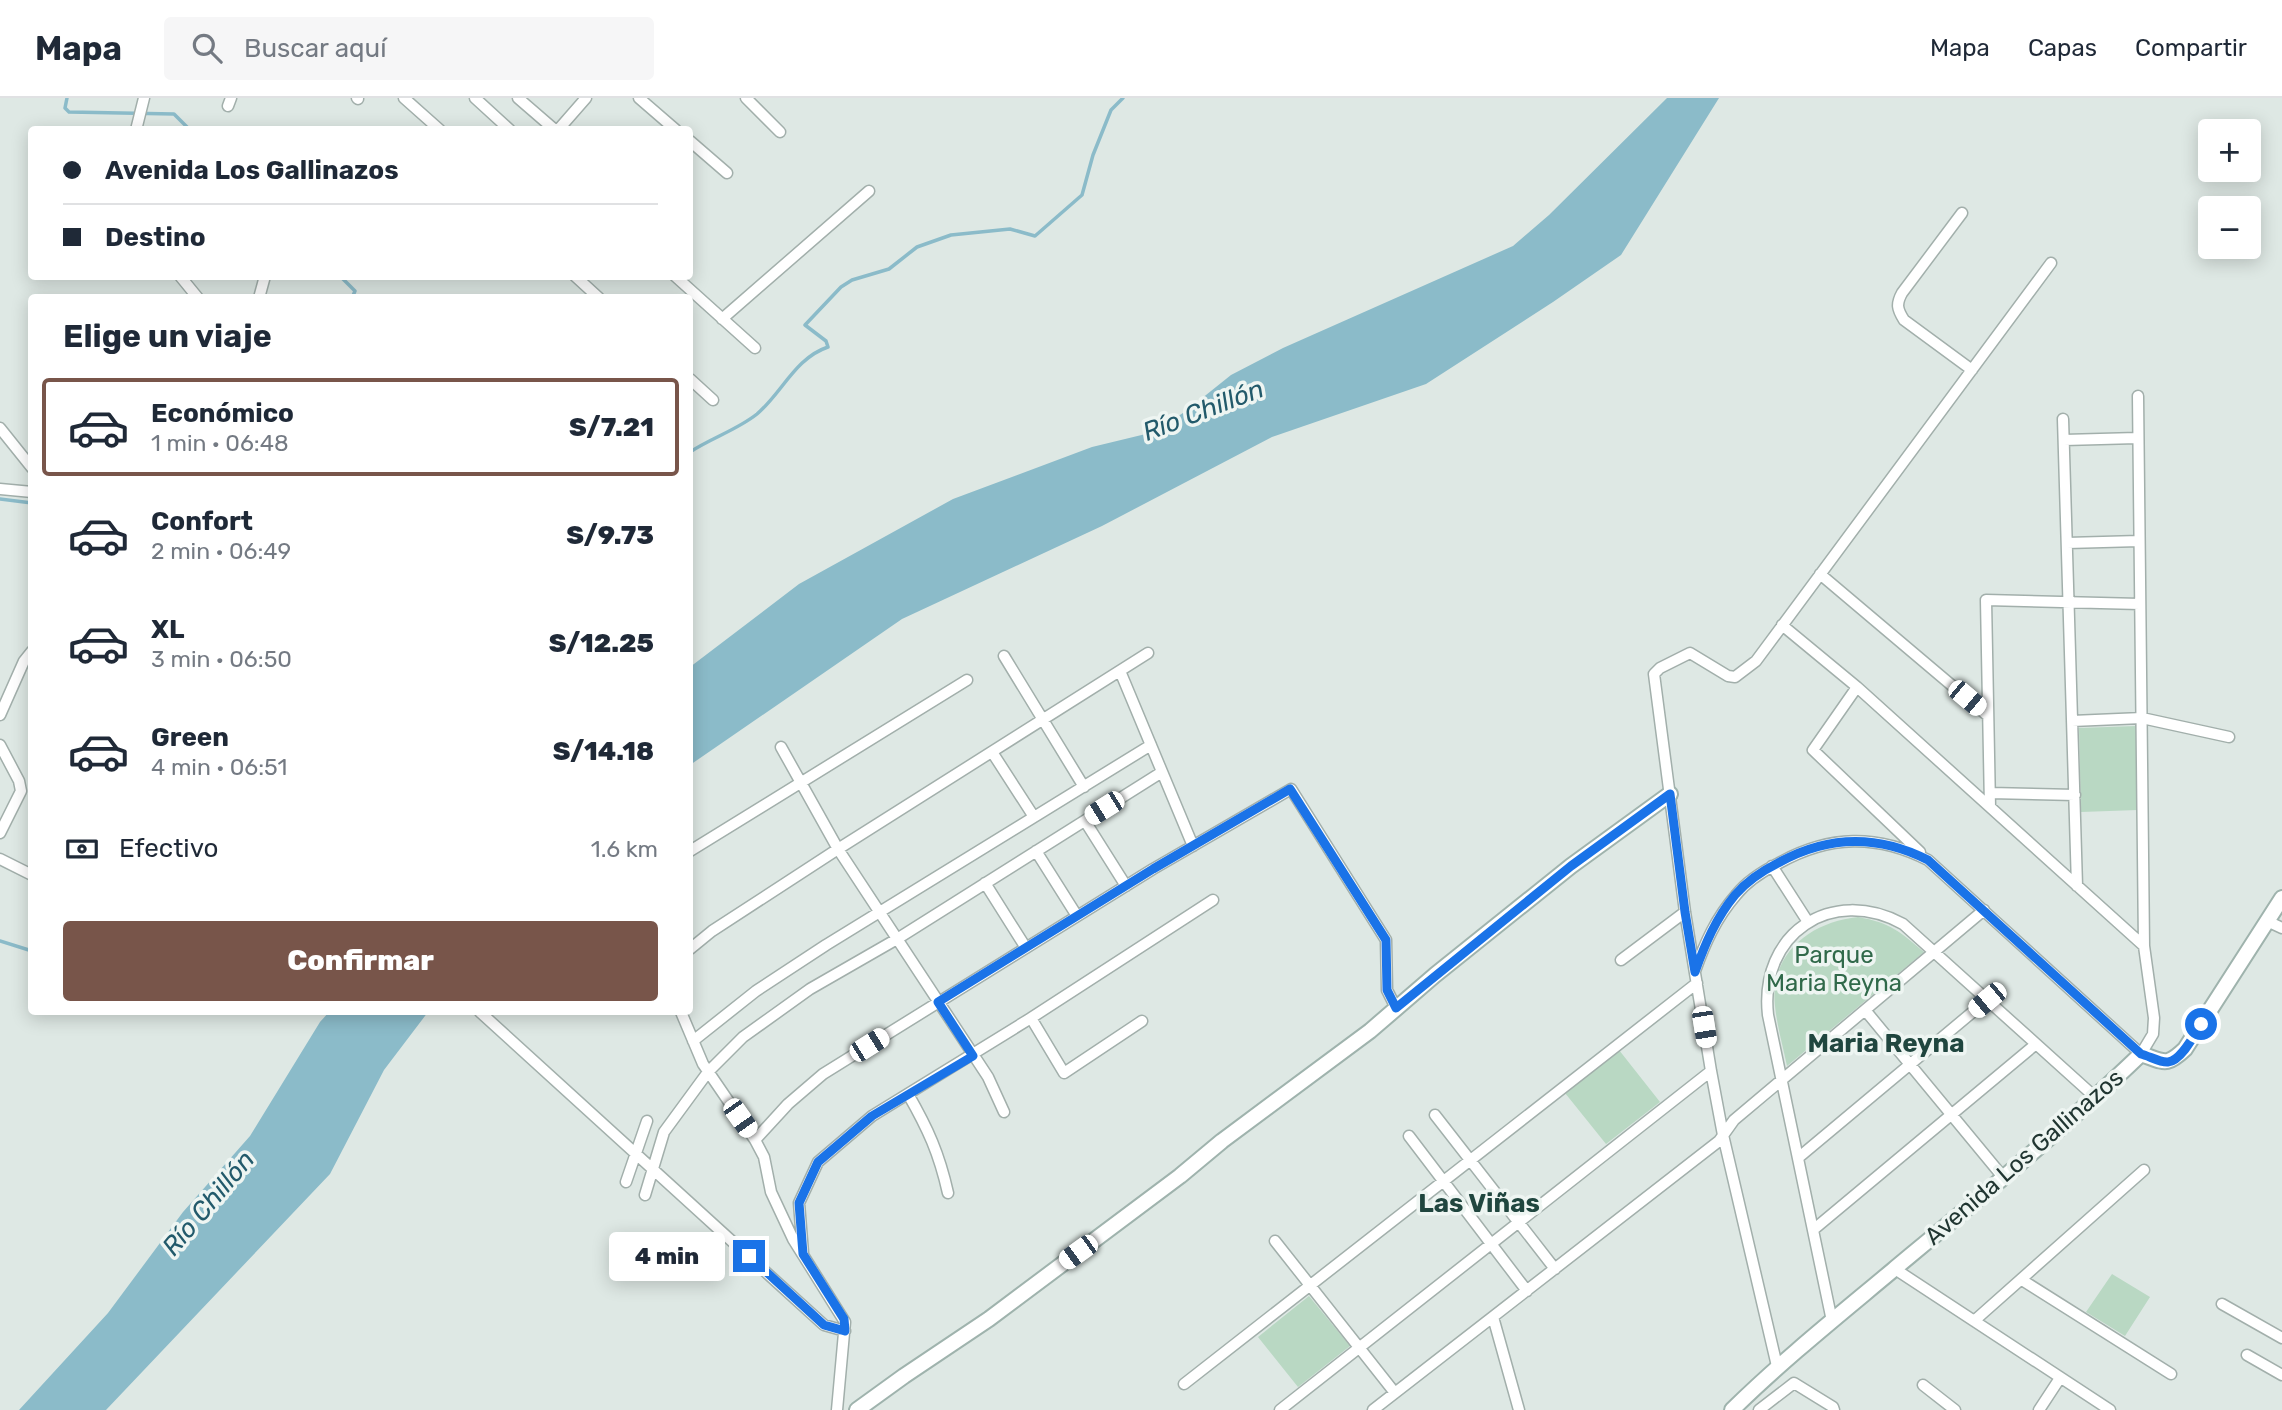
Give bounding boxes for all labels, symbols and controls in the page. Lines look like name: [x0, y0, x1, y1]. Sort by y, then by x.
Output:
search box: [164, 17, 654, 80]
text: Mapa: [35, 29, 122, 68]
icon: search: [188, 29, 226, 67]
text: Buscar aquí: [244, 33, 387, 64]
text: Mapa: [1930, 34, 1990, 62]
text: Capas: [2028, 34, 2097, 62]
text: Compartir: [2135, 34, 2247, 62]
map controls: [2198, 119, 2261, 259]
button: +: [2198, 119, 2261, 182]
text: Avenida Los Gallinazos: [105, 155, 399, 186]
button: −: [2198, 196, 2261, 259]
text: Destino: [105, 222, 206, 253]
text: Elige un viaje: [63, 317, 272, 355]
water label: Río Chillón: [1138, 373, 1268, 448]
icon: car: [67, 396, 130, 459]
text: Económico: [151, 398, 294, 429]
text: S/7.21: [569, 412, 654, 443]
text: 1 min · 06:48: [151, 429, 289, 457]
icon: car: [67, 504, 130, 567]
text: Confort: [151, 506, 253, 537]
text: S/9.73: [566, 520, 654, 551]
text: 2 min · 06:49: [151, 537, 291, 565]
icon: car: [67, 612, 130, 675]
text: XL: [151, 614, 184, 645]
text: S/12.25: [549, 628, 654, 659]
text: 3 min · 06:50: [151, 645, 292, 673]
car: [1945, 676, 1990, 720]
icon: car: [67, 720, 130, 783]
text: Green: [151, 722, 229, 753]
text: S/14.18: [553, 736, 654, 767]
text: 4 min · 06:51: [151, 753, 287, 781]
car: [1081, 788, 1128, 828]
icon: cash: [63, 830, 101, 868]
text: Efectivo: [119, 833, 218, 864]
text: 1.6 km: [591, 835, 658, 863]
button: Confirmar: [63, 921, 658, 1001]
park label: Parque Maria Reyna: [1766, 941, 1902, 997]
car: [1965, 978, 2010, 1022]
car: [1691, 1005, 1718, 1049]
route start: [2185, 1008, 2217, 1040]
car: [846, 1025, 893, 1065]
district label: Maria Reyna: [1807, 1028, 1965, 1059]
street label: Avenida Los Gallinazos: [1919, 1063, 2129, 1251]
car: [720, 1095, 761, 1141]
water label: Río Chillón: [156, 1145, 261, 1262]
district label: Las Viñas: [1418, 1188, 1540, 1219]
car: [1055, 1231, 1102, 1273]
callout: 4 min: [609, 1232, 724, 1280]
route end: [733, 1240, 765, 1272]
text: 4 min: [635, 1242, 699, 1270]

